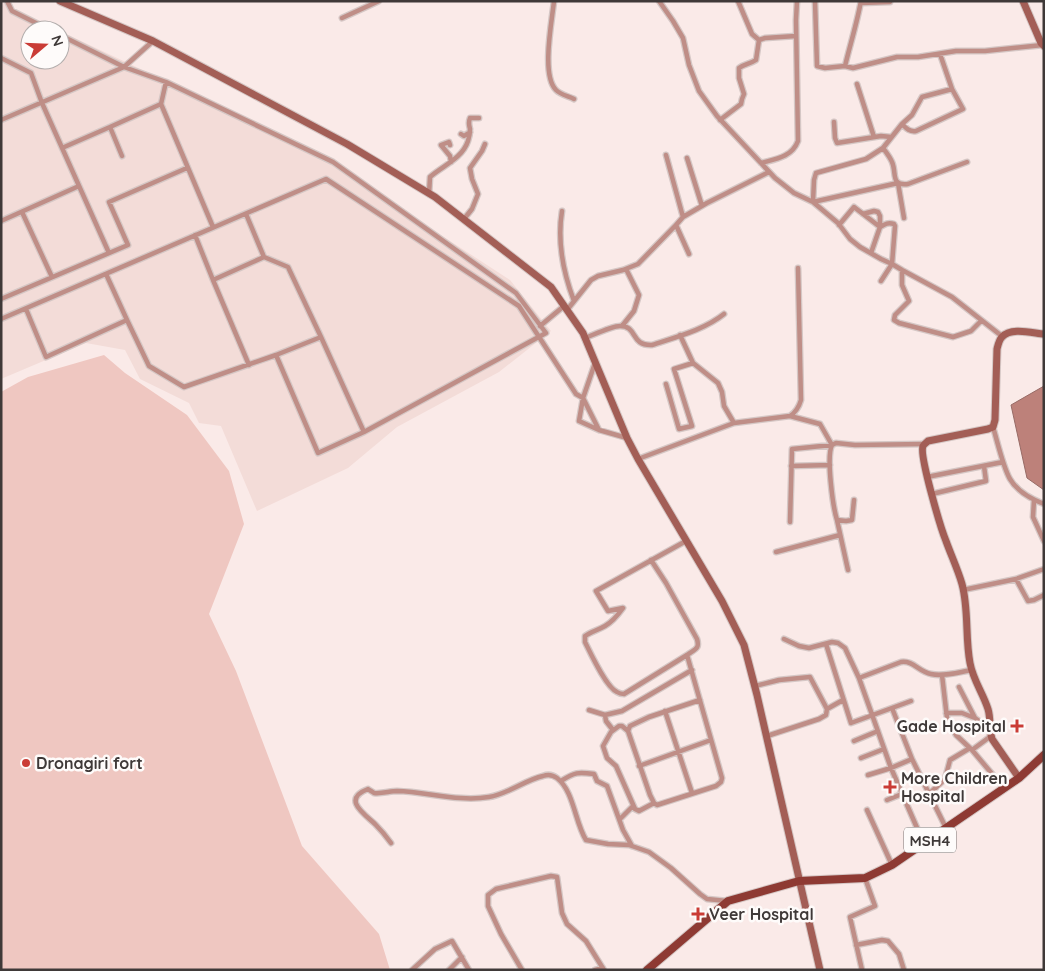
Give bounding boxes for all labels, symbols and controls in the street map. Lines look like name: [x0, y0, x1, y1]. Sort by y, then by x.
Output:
north arrow: [20, 20, 70, 70]
text: N: [47, 33, 67, 49]
place label: Gade Hospital: [897, 716, 1006, 736]
marker: Gade Hospital: [1010, 719, 1024, 733]
place label: Dronagiri fort: [36, 753, 143, 773]
marker: Dronagiri fort: [20, 757, 32, 769]
place label: More Children Hospital: [901, 768, 1008, 806]
marker: More Children Hospital: [883, 780, 897, 794]
road number: MSH4: [904, 828, 956, 852]
place label: Veer Hospital: [709, 904, 814, 924]
marker: Veer Hospital: [691, 907, 705, 921]

